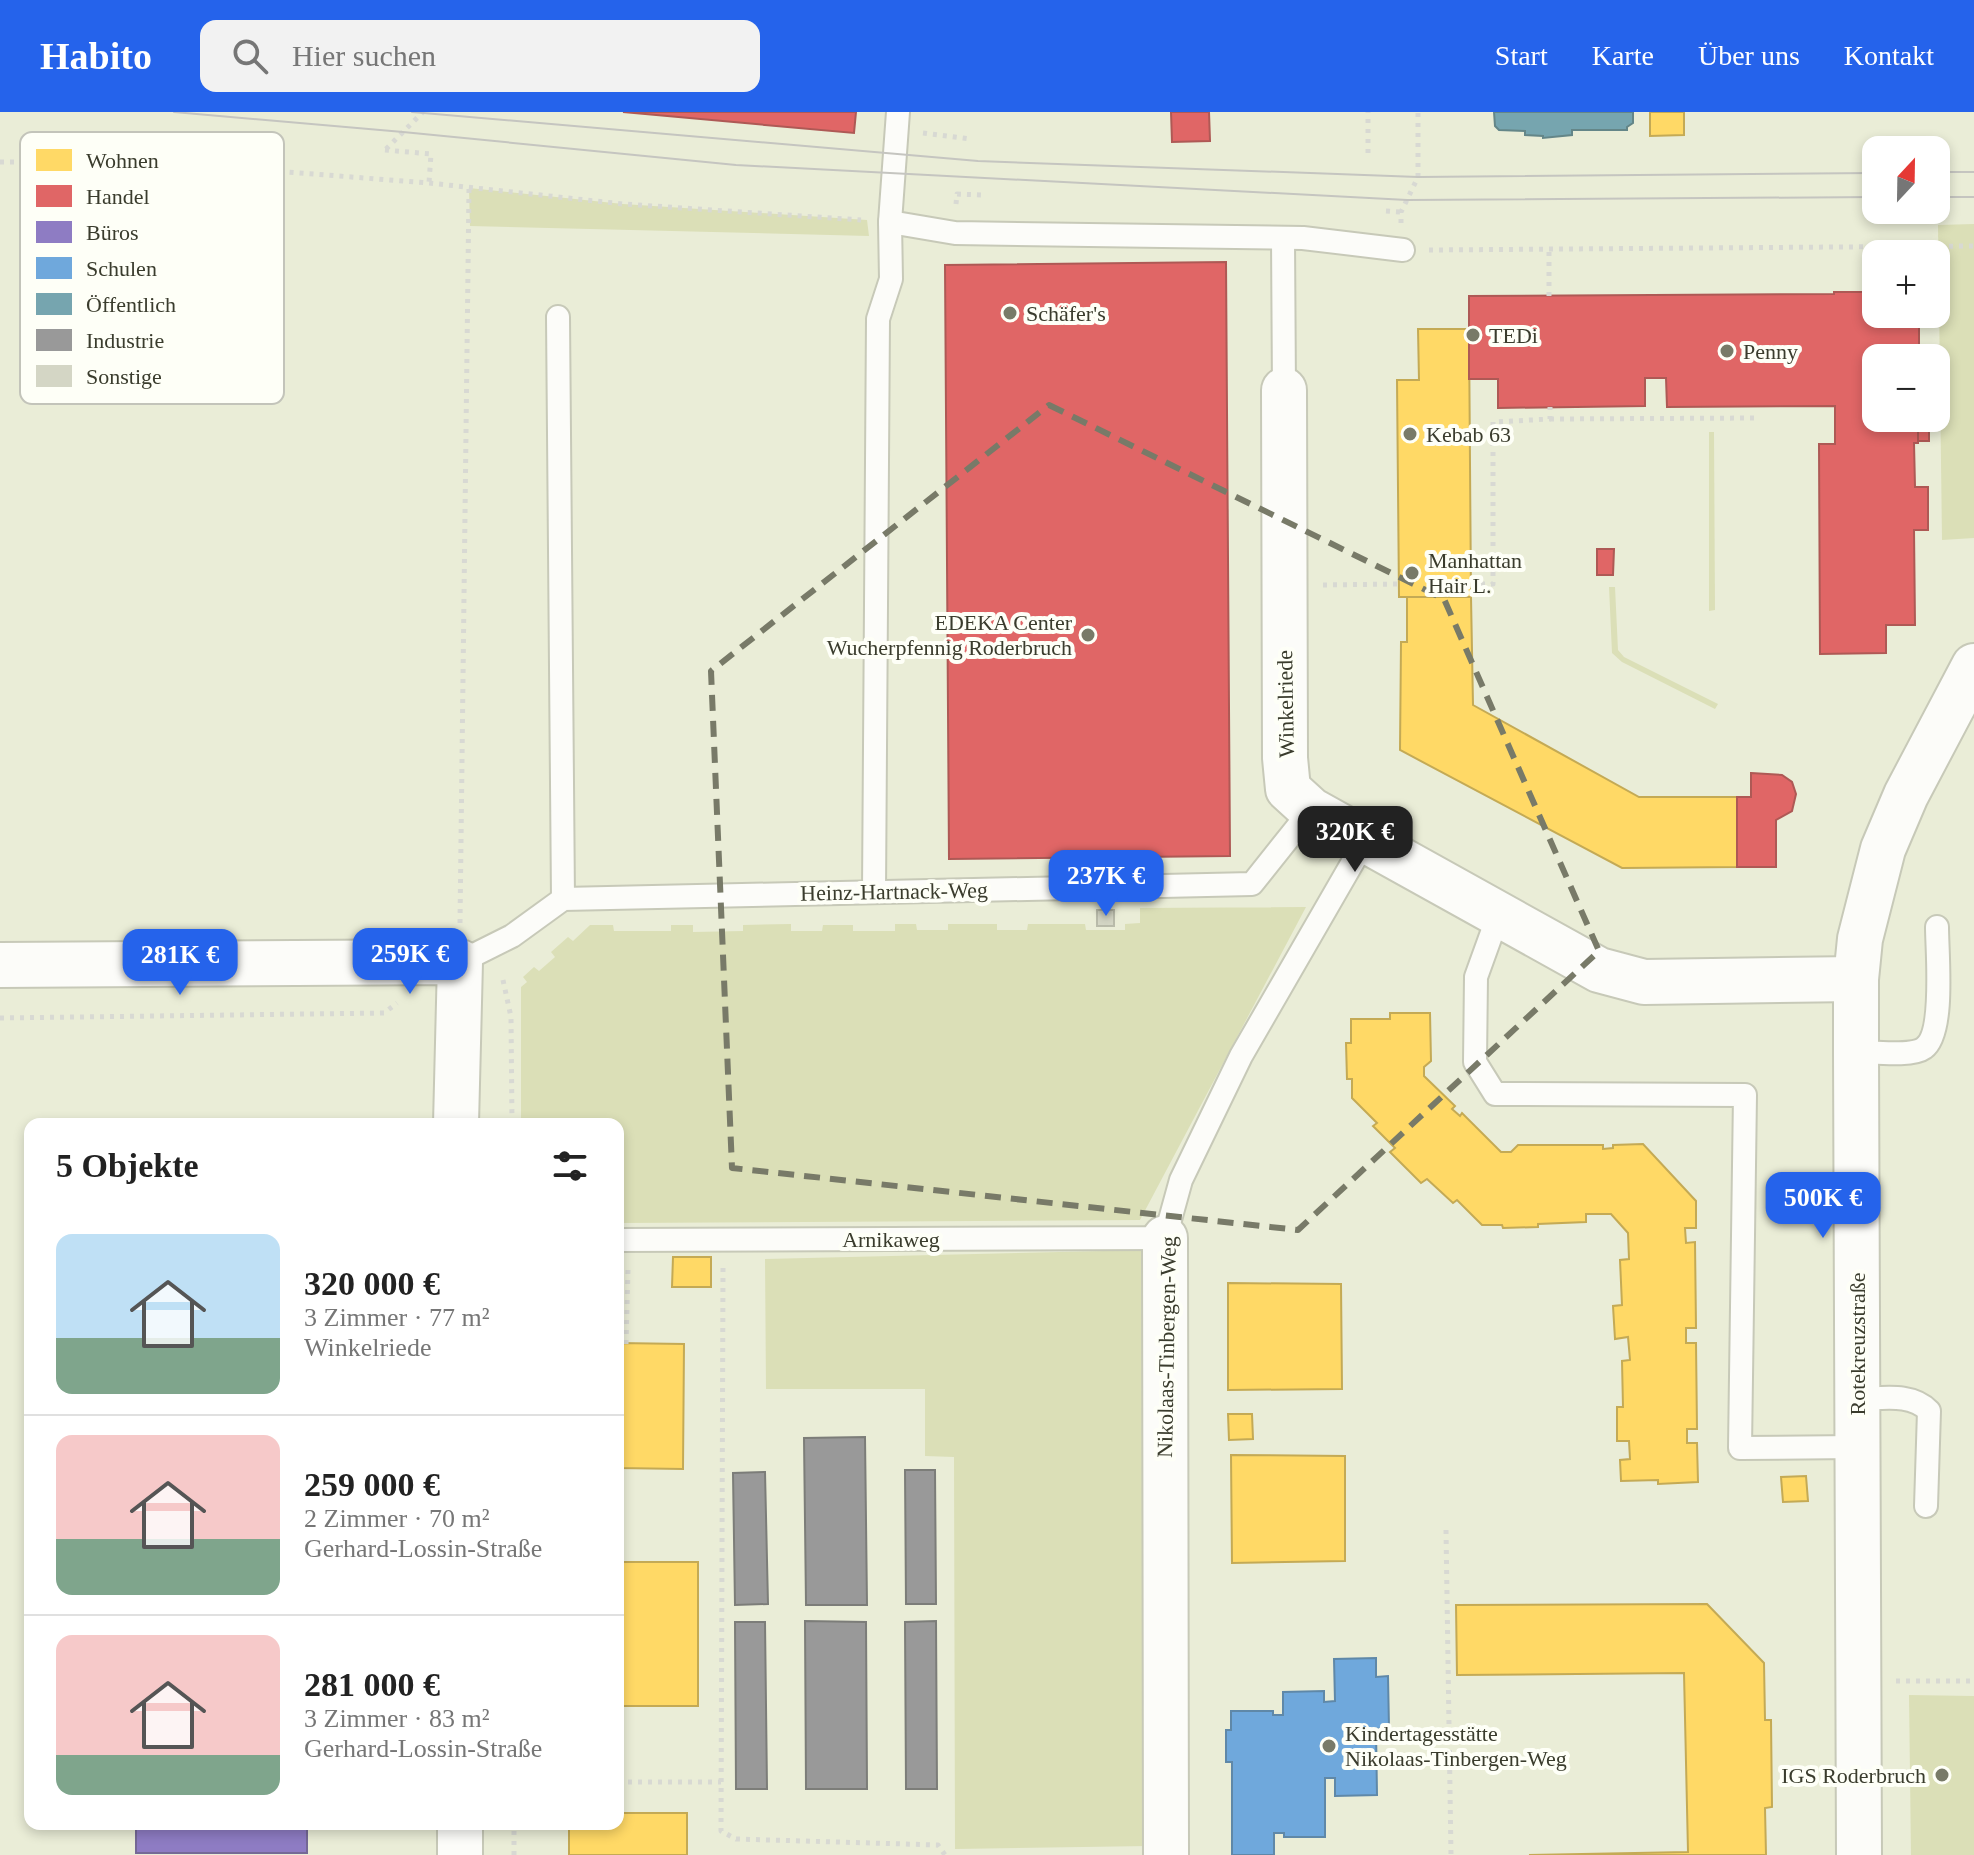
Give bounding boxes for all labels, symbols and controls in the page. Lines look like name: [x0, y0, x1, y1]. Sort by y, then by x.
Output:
search box: [200, 20, 760, 92]
icon: search: [228, 34, 272, 78]
text: Habito: [40, 35, 152, 77]
text: Hier suchen: [292, 39, 436, 72]
text: Start: [1495, 40, 1548, 71]
text: Karte: [1592, 40, 1654, 71]
text: Über uns: [1698, 40, 1800, 71]
text: Kontakt: [1844, 40, 1934, 71]
legend: [20, 132, 284, 404]
north arrow: [1862, 136, 1950, 224]
map controls: [1862, 136, 1950, 432]
text: Wohnen: [86, 148, 159, 173]
text: Handel: [86, 184, 150, 209]
text: Büros: [86, 220, 139, 245]
button: +: [1862, 240, 1950, 328]
text: Schulen: [86, 256, 157, 281]
text: Öffentlich: [86, 292, 176, 317]
place label: Schäfer's: [1026, 301, 1106, 326]
marker: Schäfer's: [1001, 304, 1019, 322]
place label: TEDi: [1489, 323, 1538, 348]
marker: TEDi: [1464, 326, 1482, 344]
text: Industrie: [86, 328, 164, 353]
place label: Penny: [1743, 339, 1798, 364]
marker: Penny: [1718, 342, 1736, 360]
button: −: [1862, 344, 1950, 432]
text: Sonstige: [86, 364, 162, 389]
place label: Kebab 63: [1426, 422, 1511, 447]
marker: Kebab 63: [1401, 425, 1419, 443]
place label: Manhattan Hair L.: [1428, 548, 1522, 598]
marker: Manhattan Hair L.: [1403, 564, 1421, 582]
place label: EDEKA Center Wucherpfennig Roderbruch: [827, 610, 1073, 660]
marker: EDEKA Center Wucherpfennig Roderbruch: [1079, 626, 1097, 644]
street label: Winkelriede: [1272, 650, 1299, 758]
pin: 320K €: [1290, 806, 1420, 874]
text: 320K €: [1316, 817, 1394, 846]
pin: 237K €: [1041, 850, 1171, 918]
text: 237K €: [1067, 861, 1145, 890]
street label: Heinz-Hartnack-Weg: [800, 877, 988, 906]
pin: 259K €: [345, 928, 475, 996]
pin: 281K €: [115, 929, 245, 997]
text: 259K €: [371, 939, 449, 968]
text: 281K €: [141, 940, 219, 969]
icon: filters: [548, 1144, 592, 1188]
text: 5 Objekte: [56, 1147, 199, 1184]
pin: 500K €: [1758, 1172, 1888, 1240]
text: 500K €: [1784, 1183, 1862, 1212]
street label: Arnikaweg: [842, 1227, 940, 1252]
street label: Nikolaas-Tinbergen-Weg: [1152, 1236, 1181, 1458]
text: 320 000 €: [304, 1265, 440, 1302]
icon: home: [120, 1266, 216, 1362]
street label: Rotekreuzstraße: [1845, 1273, 1870, 1415]
text: 3 Zimmer · 77 m²: [304, 1303, 489, 1332]
text: Winkelriede: [304, 1333, 431, 1362]
text: 259 000 €: [304, 1466, 440, 1503]
icon: home: [120, 1467, 216, 1563]
text: 2 Zimmer · 70 m²: [304, 1504, 489, 1533]
text: Gerhard-Lossin-Straße: [304, 1534, 542, 1563]
text: 281 000 €: [304, 1666, 440, 1703]
icon: home: [120, 1667, 216, 1763]
text: 3 Zimmer · 83 m²: [304, 1704, 489, 1733]
place label: Kindertagesstätte Nikolaas-Tinbergen-Weg: [1345, 1721, 1567, 1771]
text: Gerhard-Lossin-Straße: [304, 1734, 542, 1763]
marker: Kindertagesstätte Nikolaas-Tinbergen-Weg: [1320, 1737, 1338, 1755]
place label: IGS Roderbruch: [1781, 1763, 1926, 1788]
marker: IGS Roderbruch: [1933, 1766, 1951, 1784]

